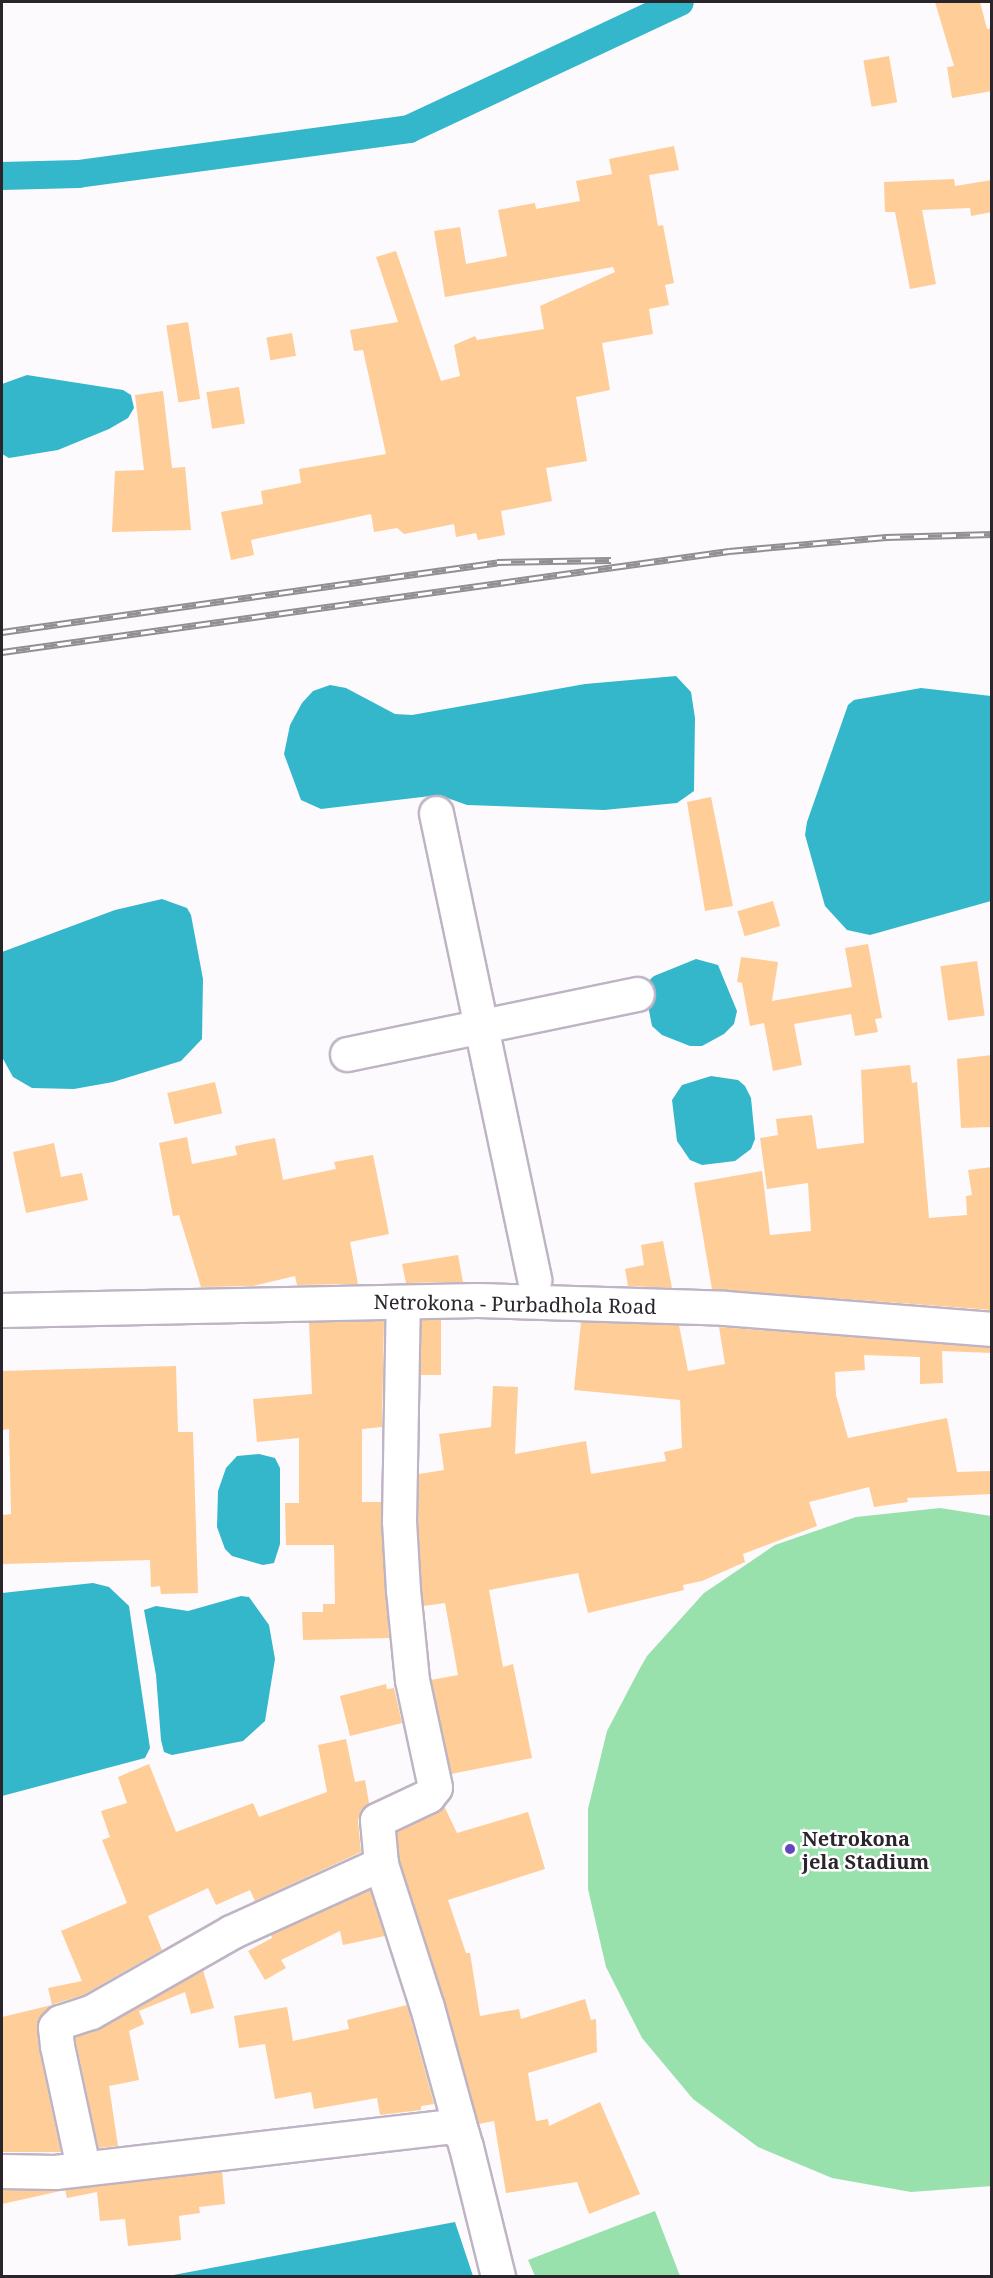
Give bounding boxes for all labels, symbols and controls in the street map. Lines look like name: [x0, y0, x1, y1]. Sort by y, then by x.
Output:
street label: Netrokona - Purbadhola Road: [373, 1290, 657, 1318]
place label: Netrokona jela Stadium: [802, 1826, 929, 1873]
marker: Netrokona jela Stadium: [783, 1842, 797, 1856]

